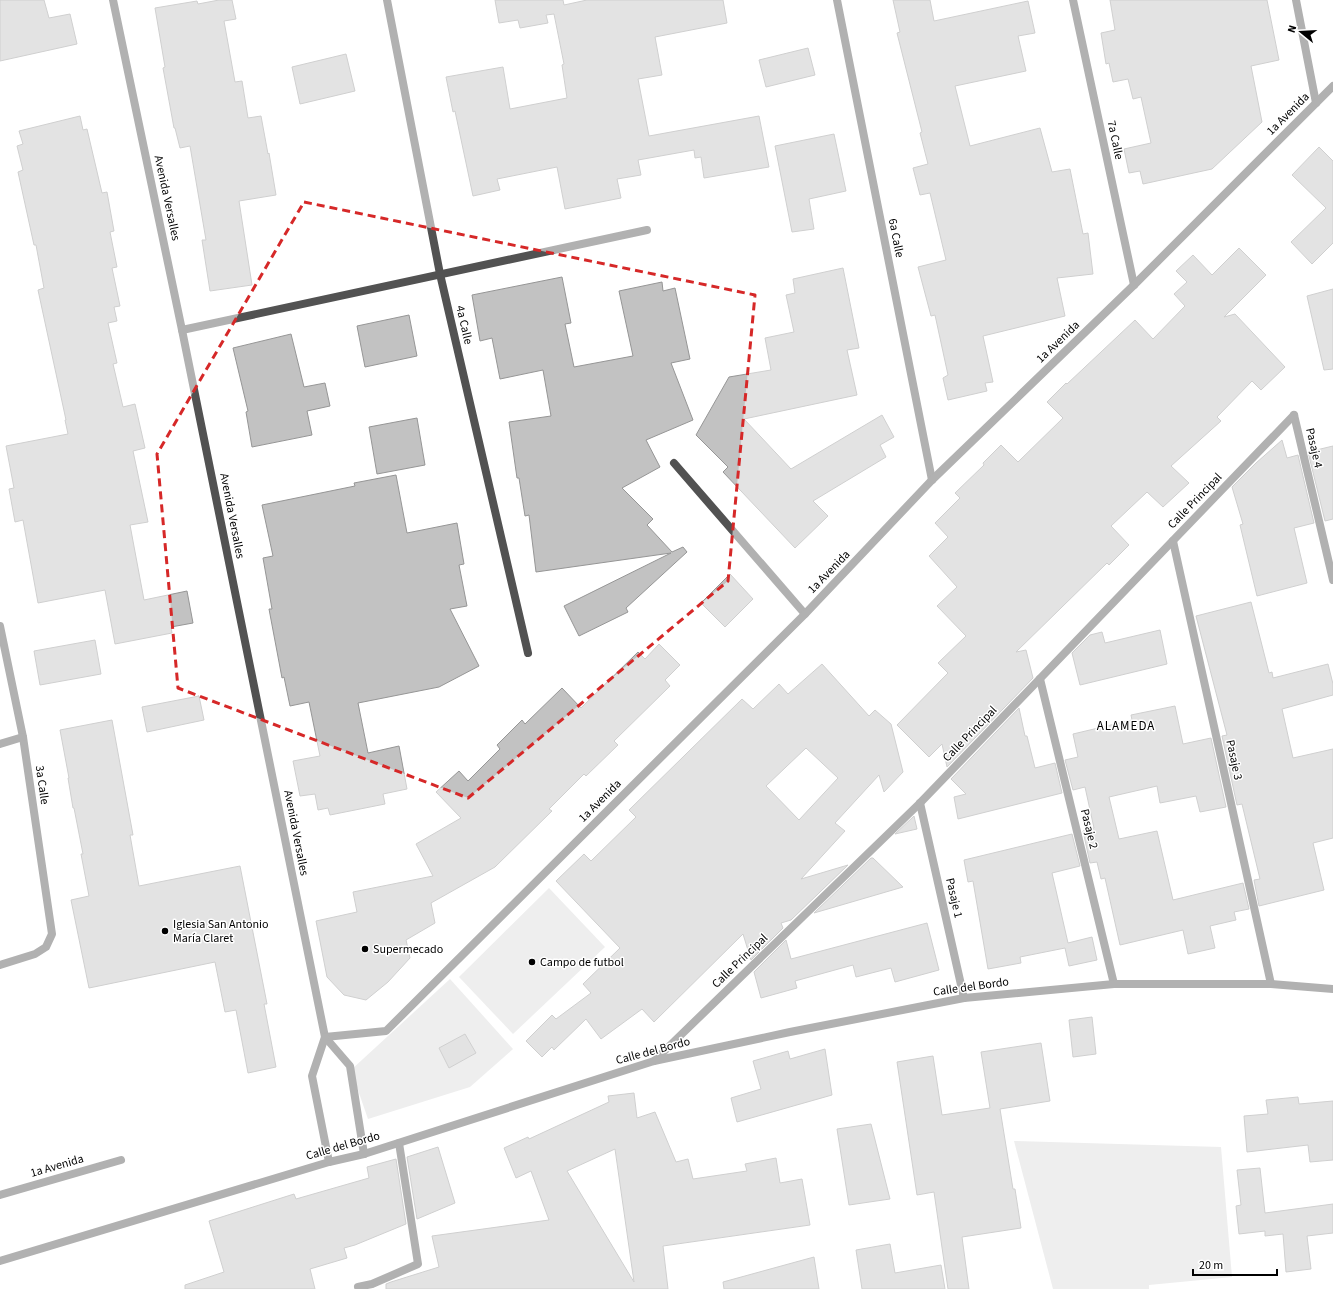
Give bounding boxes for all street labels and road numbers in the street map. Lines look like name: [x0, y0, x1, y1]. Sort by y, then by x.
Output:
street label: 1a Avenida: [1263, 89, 1313, 139]
street label: 7a Calle: [1103, 119, 1127, 161]
street label: Avenida Versalles: [150, 154, 184, 242]
street label: 6a Calle: [884, 217, 908, 259]
street label: 4a Calle: [451, 304, 477, 346]
street label: 1a Avenida: [1032, 317, 1084, 367]
street label: Pasaje 4: [1301, 426, 1327, 470]
street label: Calle Principal: [1164, 469, 1226, 533]
street label: Avenida Versalles: [215, 472, 249, 560]
street label: 1a Avenida: [804, 546, 854, 598]
street label: Calle Principal: [939, 702, 1001, 766]
street label: Pasaje 3: [1221, 738, 1247, 782]
street label: 3a Calle: [31, 764, 53, 806]
street label: 1a Avenida: [575, 776, 625, 826]
street label: Avenida Versalles: [279, 789, 313, 877]
street label: Pasaje 2: [1076, 807, 1102, 851]
street label: Pasaje 1: [941, 876, 967, 920]
street label: Calle Principal: [708, 930, 772, 992]
street label: Calle del Bordo: [932, 973, 1010, 1001]
street label: Calle del Bordo: [614, 1033, 692, 1069]
street label: Calle del Bordo: [304, 1127, 382, 1165]
street label: 1a Avenida: [28, 1150, 86, 1182]

